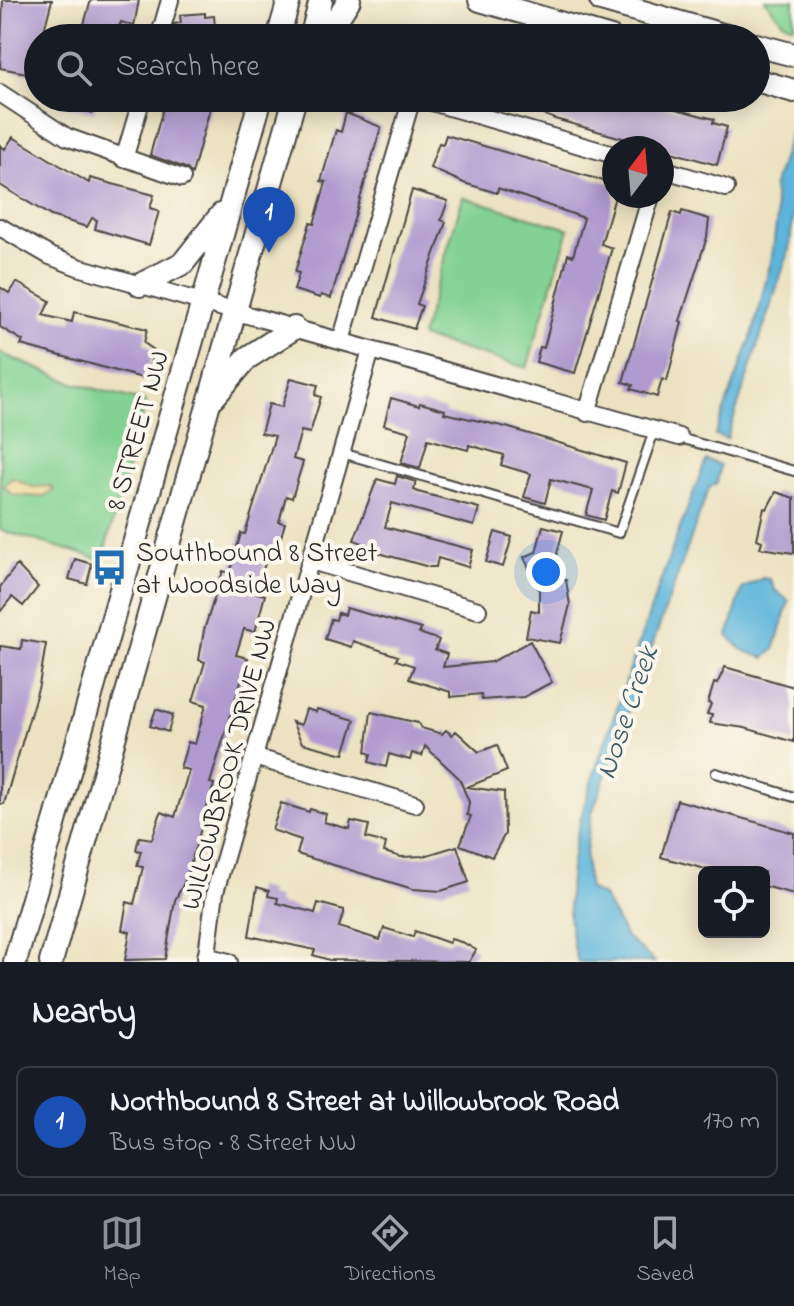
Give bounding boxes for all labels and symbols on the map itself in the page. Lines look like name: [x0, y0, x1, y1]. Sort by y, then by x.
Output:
north arrow: [602, 136, 674, 208]
pin: 1: [243, 187, 295, 253]
street label: 8 STREET NW: [97, 346, 182, 516]
place label: Southbound 8 Street at Woodside Way: [136, 534, 377, 607]
bus stop icon: Southbound 8 Street at Woodside Way: [91, 548, 129, 586]
your location: [526, 552, 566, 592]
street label: WILLOWBROOK DRIVE NW: [172, 615, 289, 915]
water label: Nose Creek: [586, 639, 673, 785]

